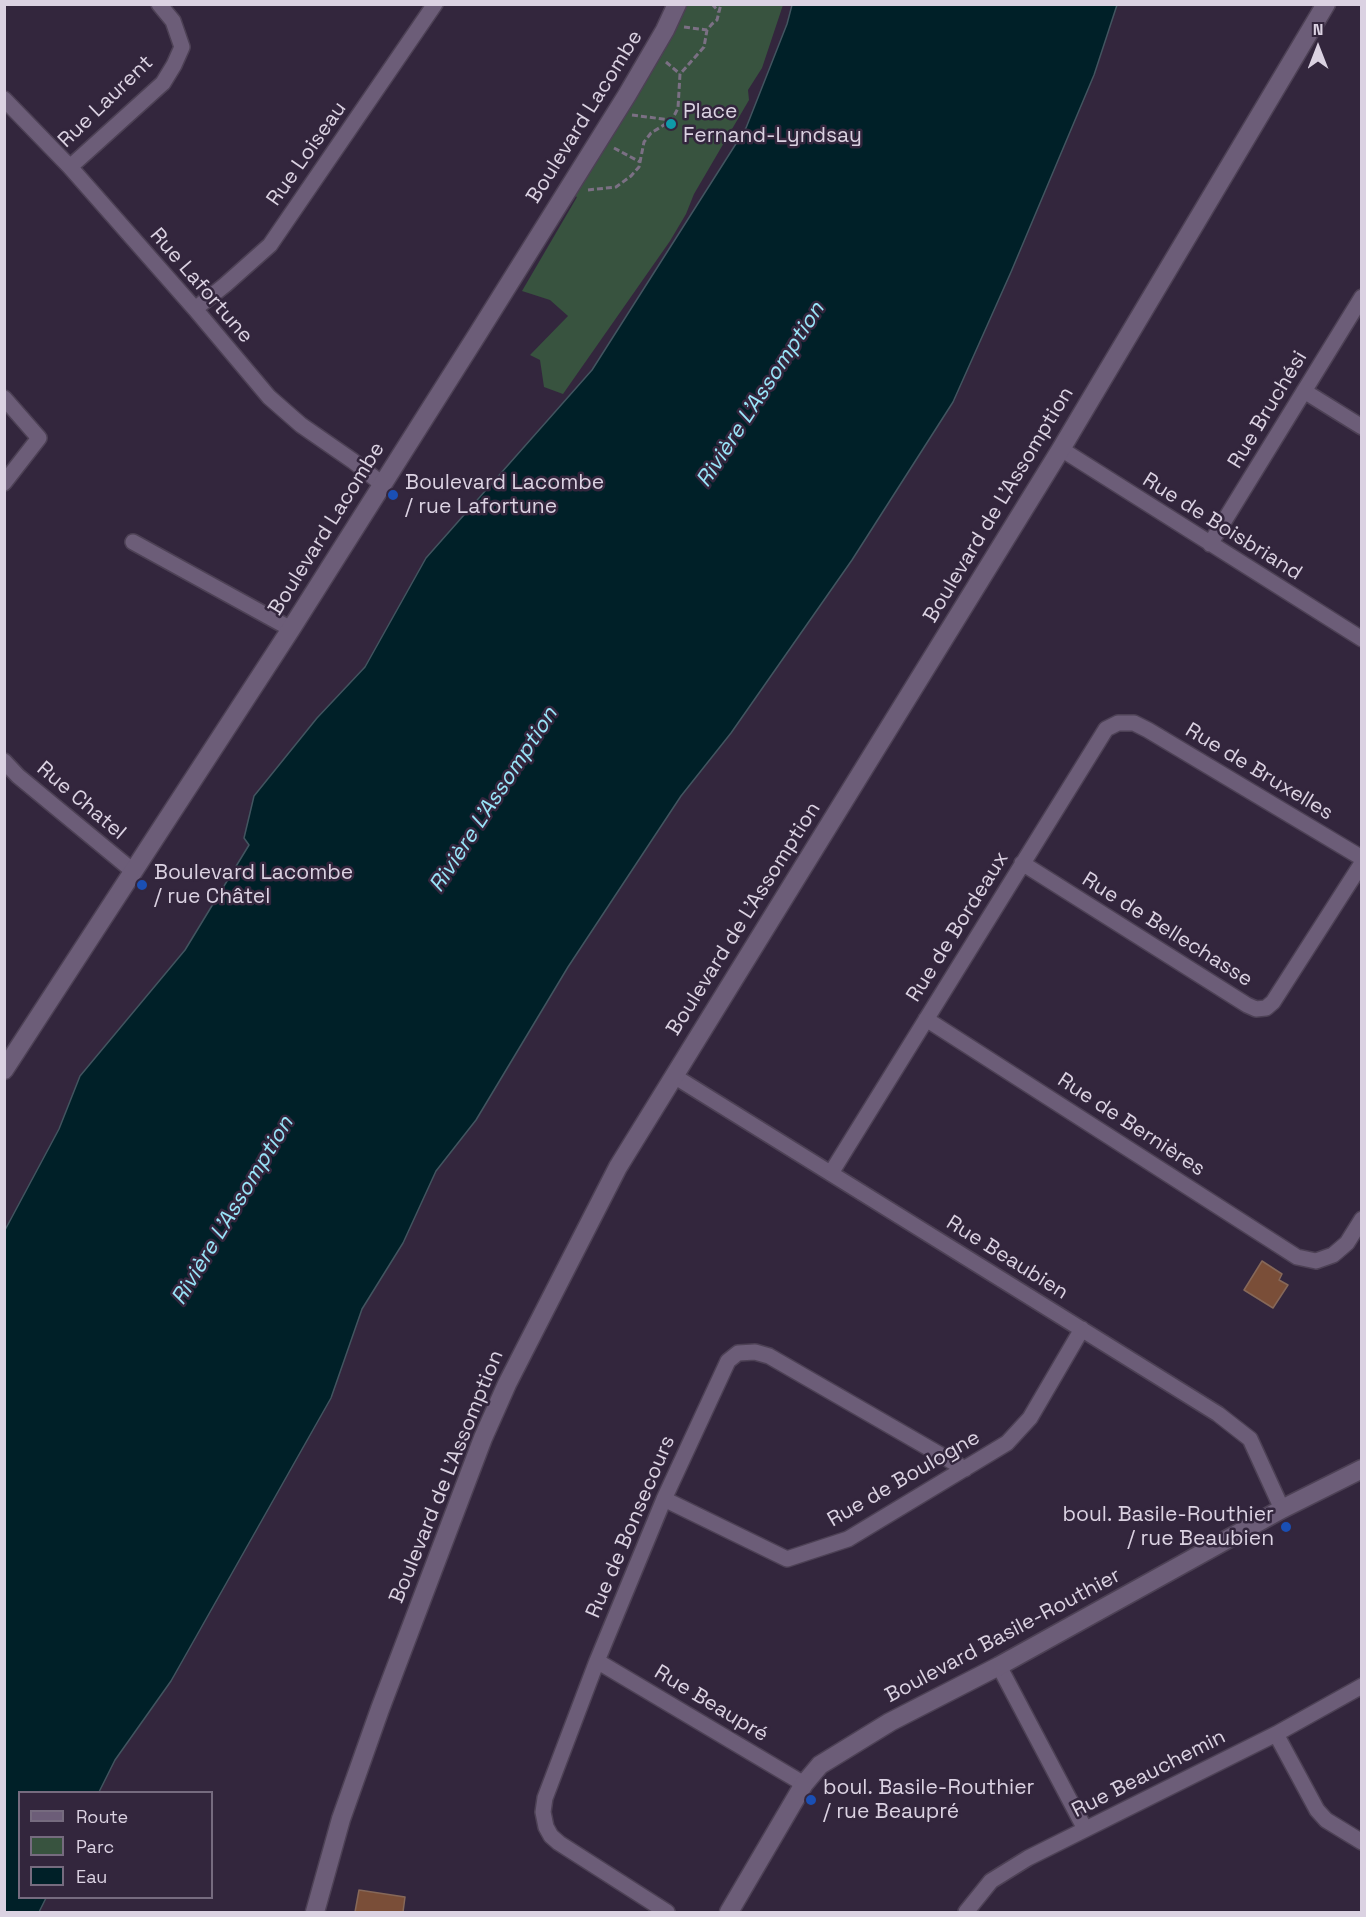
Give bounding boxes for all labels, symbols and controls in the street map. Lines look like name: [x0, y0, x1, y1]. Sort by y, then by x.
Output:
north arrow: [1288, 18, 1348, 78]
text: N: [1313, 19, 1323, 40]
street label: Boulevard Lacombe: [522, 26, 648, 208]
street label: Rue Laurent: [53, 50, 159, 154]
street label: Rue Loiseau: [262, 97, 352, 211]
place label: Place Fernand-Lyndsay: [683, 99, 862, 149]
marker: Place Fernand-Lyndsay: [664, 117, 678, 131]
street label: Rue Lafortune: [144, 223, 258, 349]
water label: Rivière L'Assomption: [691, 298, 831, 492]
street label: Rue Bruchési: [1223, 347, 1313, 473]
street label: Boulevard de L'Assomption: [919, 383, 1079, 627]
street label: Boulevard Lacombe: [264, 438, 390, 620]
street label: Rue de Boisbriand: [1138, 468, 1306, 586]
place label: Boulevard Lacombe / rue Lafortune: [405, 470, 604, 520]
marker: Boulevard Lacombe / rue Lafortune: [386, 488, 400, 502]
water label: Rivière L'Assomption: [424, 703, 564, 897]
street label: Rue de Bruxelles: [1181, 718, 1337, 826]
street label: Rue Chatel: [31, 756, 131, 846]
street label: Boulevard de L'Assomption: [662, 798, 826, 1040]
street label: Rue de Bordeaux: [902, 847, 1014, 1007]
place label: Boulevard Lacombe / rue Châtel: [154, 860, 353, 910]
street label: Rue de Bellechasse: [1077, 867, 1257, 993]
marker: Boulevard Lacombe / rue Châtel: [135, 878, 149, 892]
street label: Rue de Bernières: [1052, 1068, 1210, 1182]
water label: Rivière L'Assomption: [166, 1112, 300, 1310]
street label: Rue Beaubien: [941, 1211, 1073, 1305]
street label: Boulevard de L'Assomption: [385, 1347, 509, 1607]
street label: Rue de Boulogne: [823, 1425, 985, 1533]
street label: Rue de Bonsecours: [581, 1432, 681, 1622]
place label: boul. Basile-Routhier / rue Beaubien: [1062, 1502, 1274, 1552]
marker: boul. Basile-Routhier / rue Beaubien: [1279, 1520, 1293, 1534]
street label: Boulevard Basile-Routhier: [881, 1563, 1125, 1709]
street label: Rue Beaupré: [649, 1660, 773, 1748]
street label: Rue Beauchemin: [1068, 1724, 1230, 1824]
place label: boul. Basile-Routhier / rue Beaupré: [823, 1775, 1035, 1825]
legend: [18, 1791, 213, 1899]
marker: boul. Basile-Routhier / rue Beaupré: [804, 1793, 818, 1807]
text: Route: [76, 1805, 128, 1828]
text: Parc: [76, 1835, 114, 1858]
text: Eau: [76, 1865, 107, 1888]

